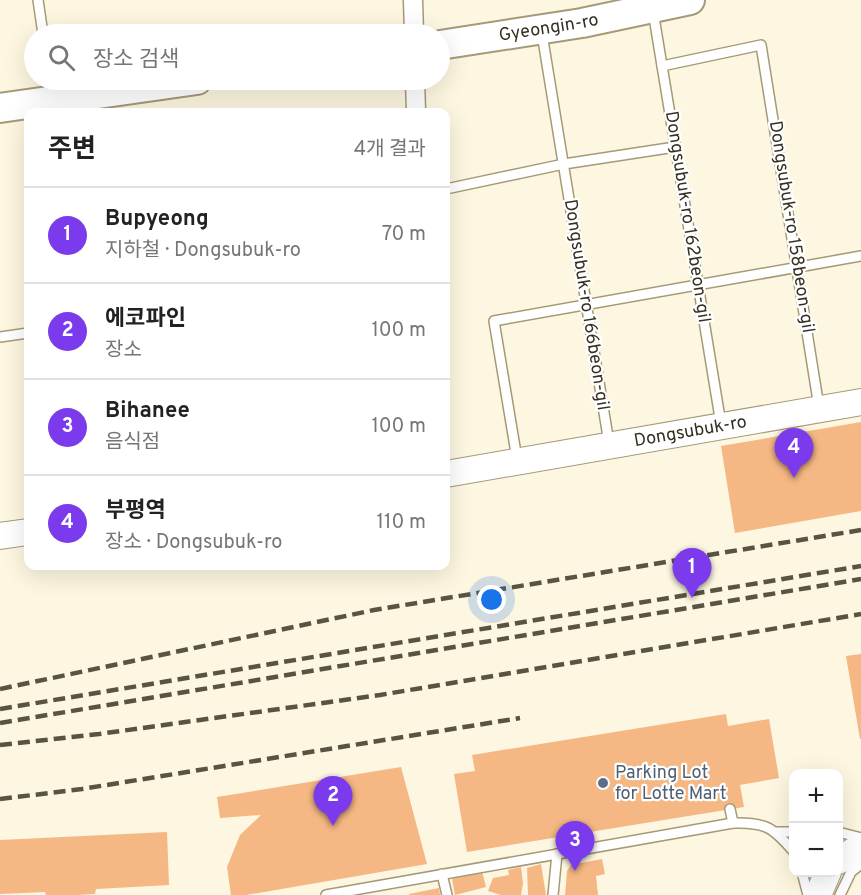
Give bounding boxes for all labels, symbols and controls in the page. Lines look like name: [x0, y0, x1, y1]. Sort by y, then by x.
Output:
street label: Gyeongin-ro: [497, 8, 601, 47]
search box: [24, 24, 450, 90]
icon: search: [45, 41, 78, 74]
text: 장소 검색: [93, 47, 179, 74]
street label: Dongsubuk-ro 162beon-gil: [659, 110, 715, 324]
street label: Dongsubuk-ro 158beon-gil: [763, 119, 819, 335]
text: 주변: [48, 134, 96, 167]
text: 4개 결과: [354, 137, 426, 163]
street label: Dongsubuk-ro 166beon-gil: [558, 198, 614, 412]
text: Bupyeong: [105, 206, 209, 233]
text: 1: [64, 222, 72, 248]
text: 70 m: [382, 222, 426, 248]
text: 지하철 · Dongsubuk-ro: [105, 238, 301, 264]
text: 에코파인: [105, 306, 186, 333]
text: 2: [61, 318, 74, 344]
text: 100 m: [371, 318, 426, 344]
text: 장소: [105, 338, 142, 364]
text: Bihanee: [105, 398, 190, 425]
street label: Dongsubuk-ro: [632, 411, 749, 453]
text: 3: [62, 414, 74, 440]
text: 100 m: [371, 414, 426, 440]
pin: 4: [774, 428, 814, 478]
text: 음식점: [105, 430, 160, 456]
text: 부평역: [105, 498, 166, 525]
text: 4: [61, 510, 74, 536]
text: 110 m: [377, 510, 426, 536]
text: 장소 · Dongsubuk-ro: [105, 530, 282, 556]
pin: 1: [672, 548, 712, 598]
your location: [477, 585, 506, 614]
place label: Parking Lot for Lotte Mart: [615, 762, 726, 806]
map controls: [789, 769, 843, 877]
button: +: [789, 769, 843, 823]
pin: 2: [314, 776, 352, 826]
marker: Parking Lot for Lotte Mart: [596, 776, 610, 790]
pin: 3: [556, 822, 594, 871]
button: −: [789, 823, 843, 877]

